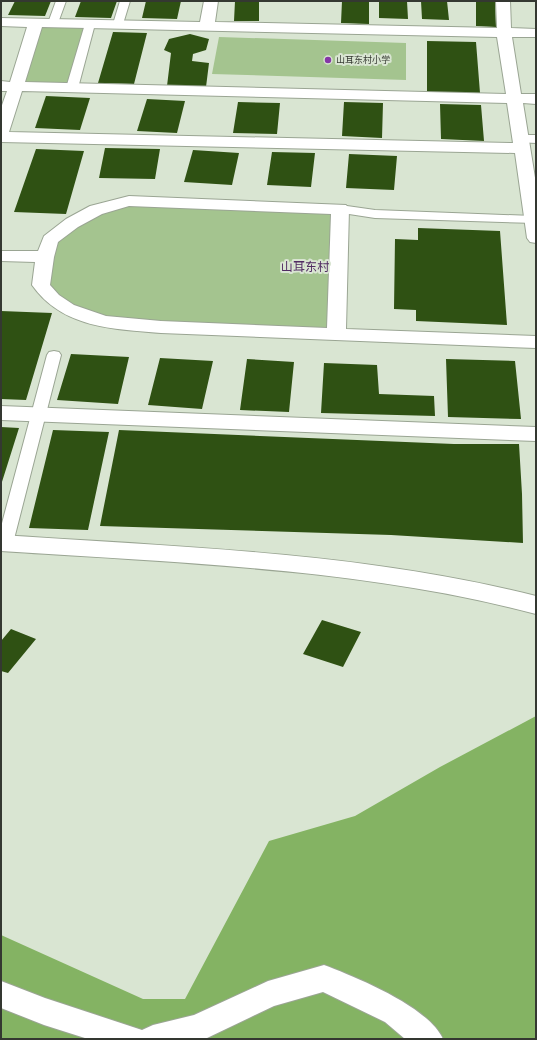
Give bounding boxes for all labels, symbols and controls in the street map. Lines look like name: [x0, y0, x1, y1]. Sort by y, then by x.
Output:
place label: 山耳东村小学: [336, 54, 390, 65]
marker: 山耳东村小学: [323, 55, 333, 65]
district label: 山耳东村: [281, 260, 330, 274]

